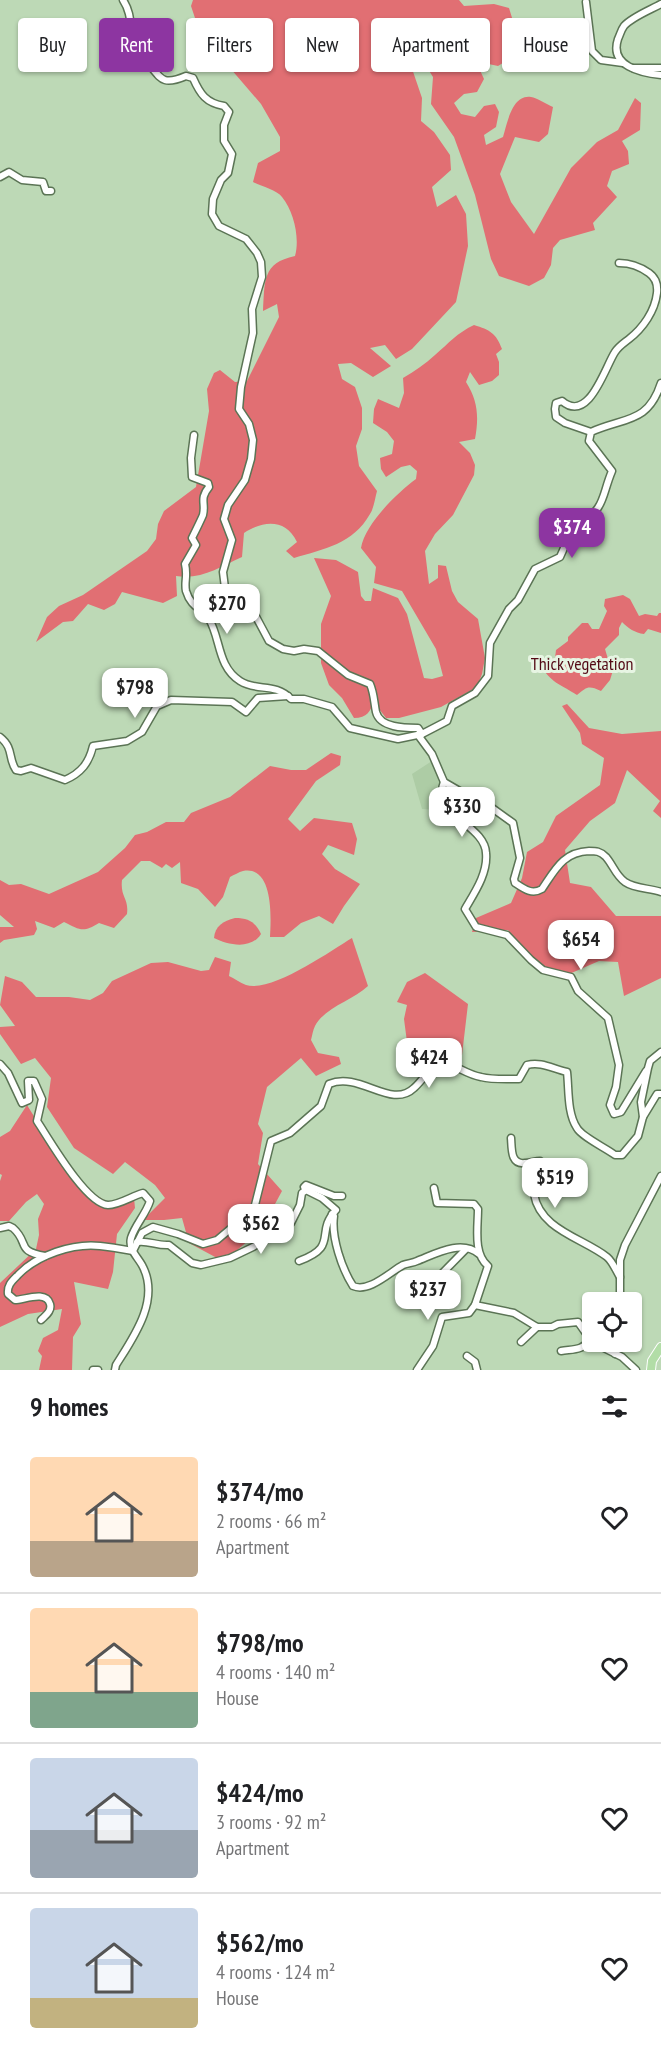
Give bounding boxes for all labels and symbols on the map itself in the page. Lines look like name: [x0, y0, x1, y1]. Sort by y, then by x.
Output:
pin: $374: [536, 508, 608, 559]
pin: $270: [191, 584, 263, 635]
park label: Thick vegetation: [531, 652, 633, 675]
pin: $798: [99, 668, 171, 719]
pin: $330: [426, 787, 498, 838]
pin: $654: [545, 920, 617, 971]
pin: $424: [393, 1038, 465, 1089]
pin: $519: [519, 1158, 591, 1209]
pin: $562: [225, 1204, 297, 1255]
pin: $237: [392, 1270, 464, 1321]

